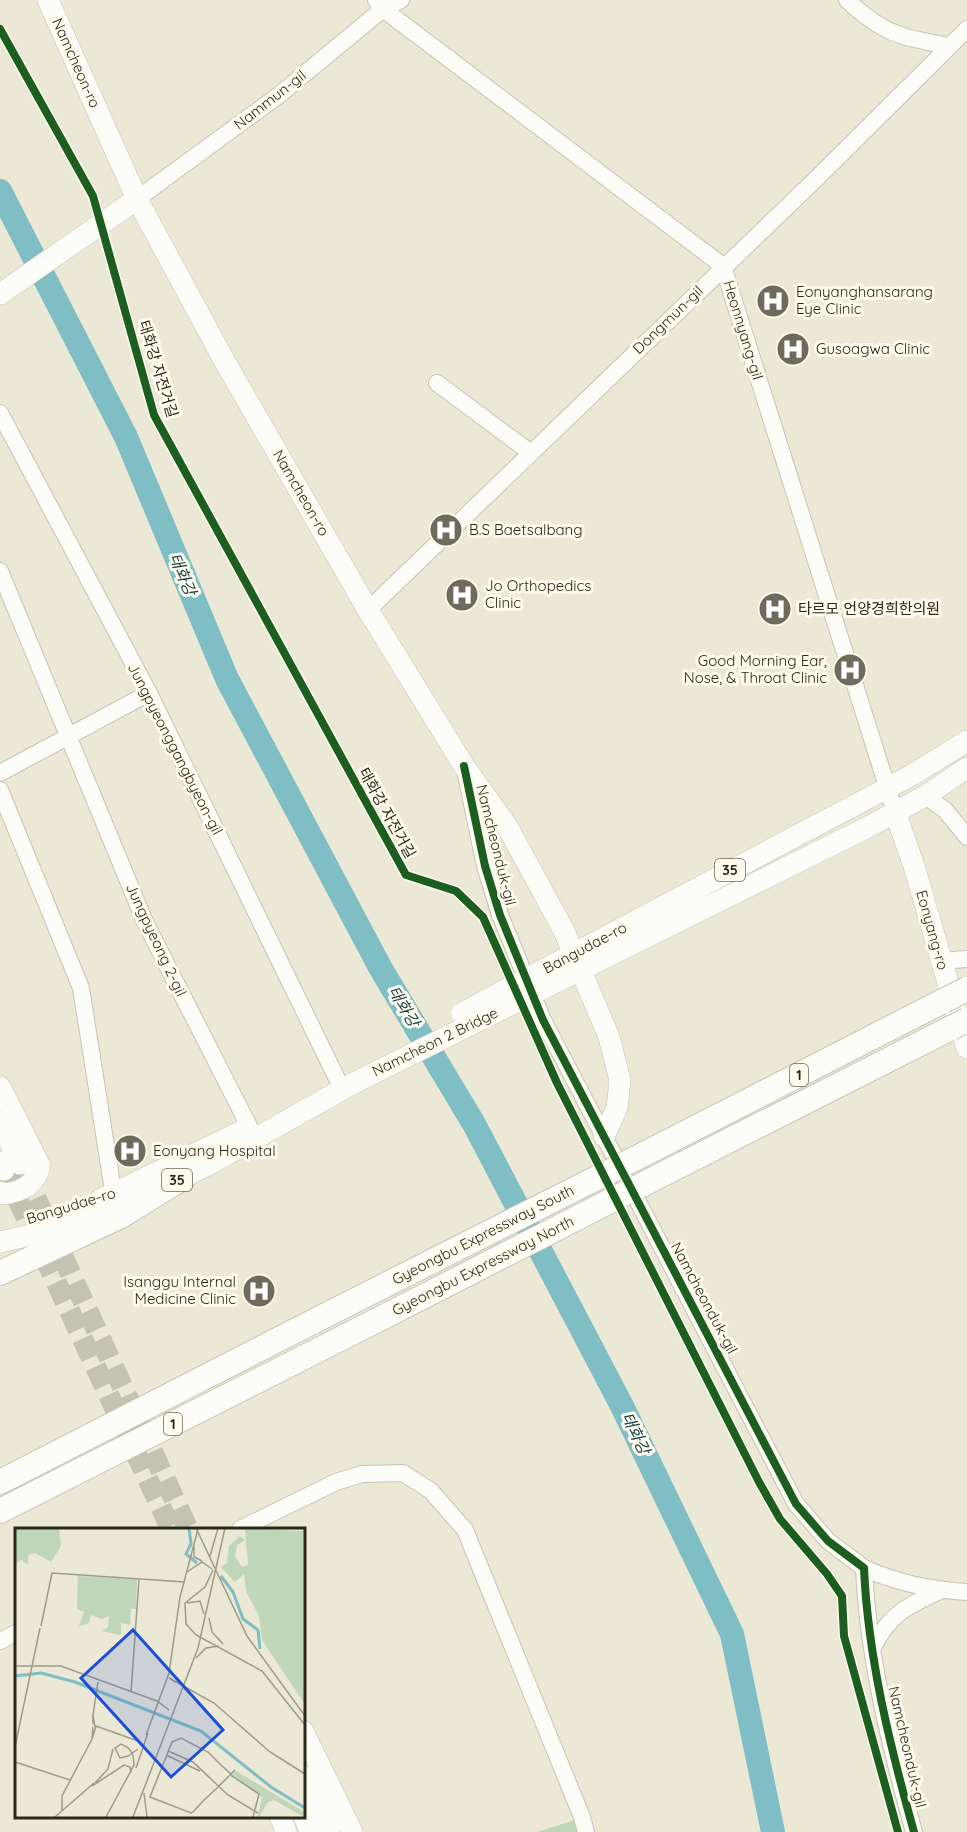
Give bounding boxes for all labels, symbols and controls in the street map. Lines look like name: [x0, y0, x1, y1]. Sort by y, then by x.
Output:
street label: Namcheon-ro: [48, 15, 105, 111]
street label: Nammun-gil: [230, 66, 310, 134]
street label: Heonnyang-gil: [719, 278, 768, 382]
street label: Dongmun-gil: [628, 281, 707, 358]
place label: Eonyanghansarang Eye Clinic: [796, 282, 933, 318]
hospital icon: Eonyanghansarang Eye Clinic: [755, 283, 791, 319]
street label: 태화강 자전거길: [135, 318, 182, 420]
hospital icon: Gusoagwa Clinic: [775, 331, 811, 367]
place label: Gusoagwa Clinic: [816, 339, 930, 358]
street label: Namcheon-ro: [269, 446, 334, 539]
hospital icon: B.S Baetsalbang: [428, 512, 464, 548]
place label: B.S Baetsalbang: [469, 520, 583, 539]
water label: 태화강: [165, 550, 202, 600]
place label: Jo Orthopedics Clinic: [485, 576, 591, 612]
hospital icon: Jo Orthopedics Clinic: [444, 577, 480, 613]
hospital icon: 타르모 언양경희한의원: [757, 591, 793, 627]
place label: 타르모 언양경희한의원: [798, 599, 940, 618]
place label: Good Morning Ear, Nose, & Throat Clinic: [684, 651, 827, 687]
hospital icon: Good Morning Ear, Nose, & Throat Clinic: [832, 652, 868, 688]
street label: Jungpyeonggangbyeon-gil: [124, 660, 227, 838]
street label: 태화강 자전거길: [355, 764, 420, 861]
street label: Namcheonduk-gil: [472, 782, 521, 907]
road number: 35: [715, 859, 745, 881]
street label: Jungpyeong 2-gil: [122, 880, 191, 999]
street label: Eonyang-ro: [912, 888, 953, 972]
street label: Bangudae-ro: [540, 918, 630, 978]
water label: 태화강: [384, 982, 425, 1032]
street label: Namcheon 2 Bridge: [369, 1003, 501, 1080]
road number: 1: [790, 1064, 808, 1086]
hospital icon: Eonyang Hospital: [112, 1133, 148, 1169]
place label: Eonyang Hospital: [153, 1141, 276, 1160]
road number: 35: [162, 1169, 192, 1191]
street label: Gyeongbu Expressway South: [389, 1180, 577, 1289]
street label: Bangudae-ro: [24, 1183, 118, 1228]
street label: Gyeongbu Expressway North: [389, 1211, 577, 1320]
street label: Namcheonduk-gil: [667, 1239, 742, 1357]
place label: Isanggu Internal Medicine Clinic: [123, 1272, 236, 1308]
hospital icon: Isanggu Internal Medicine Clinic: [241, 1273, 277, 1309]
water label: 태화강: [617, 1409, 656, 1459]
road number: 1: [164, 1413, 182, 1435]
inset map: [15, 1528, 304, 1817]
street label: Namcheonduk-gil: [884, 1684, 931, 1809]

